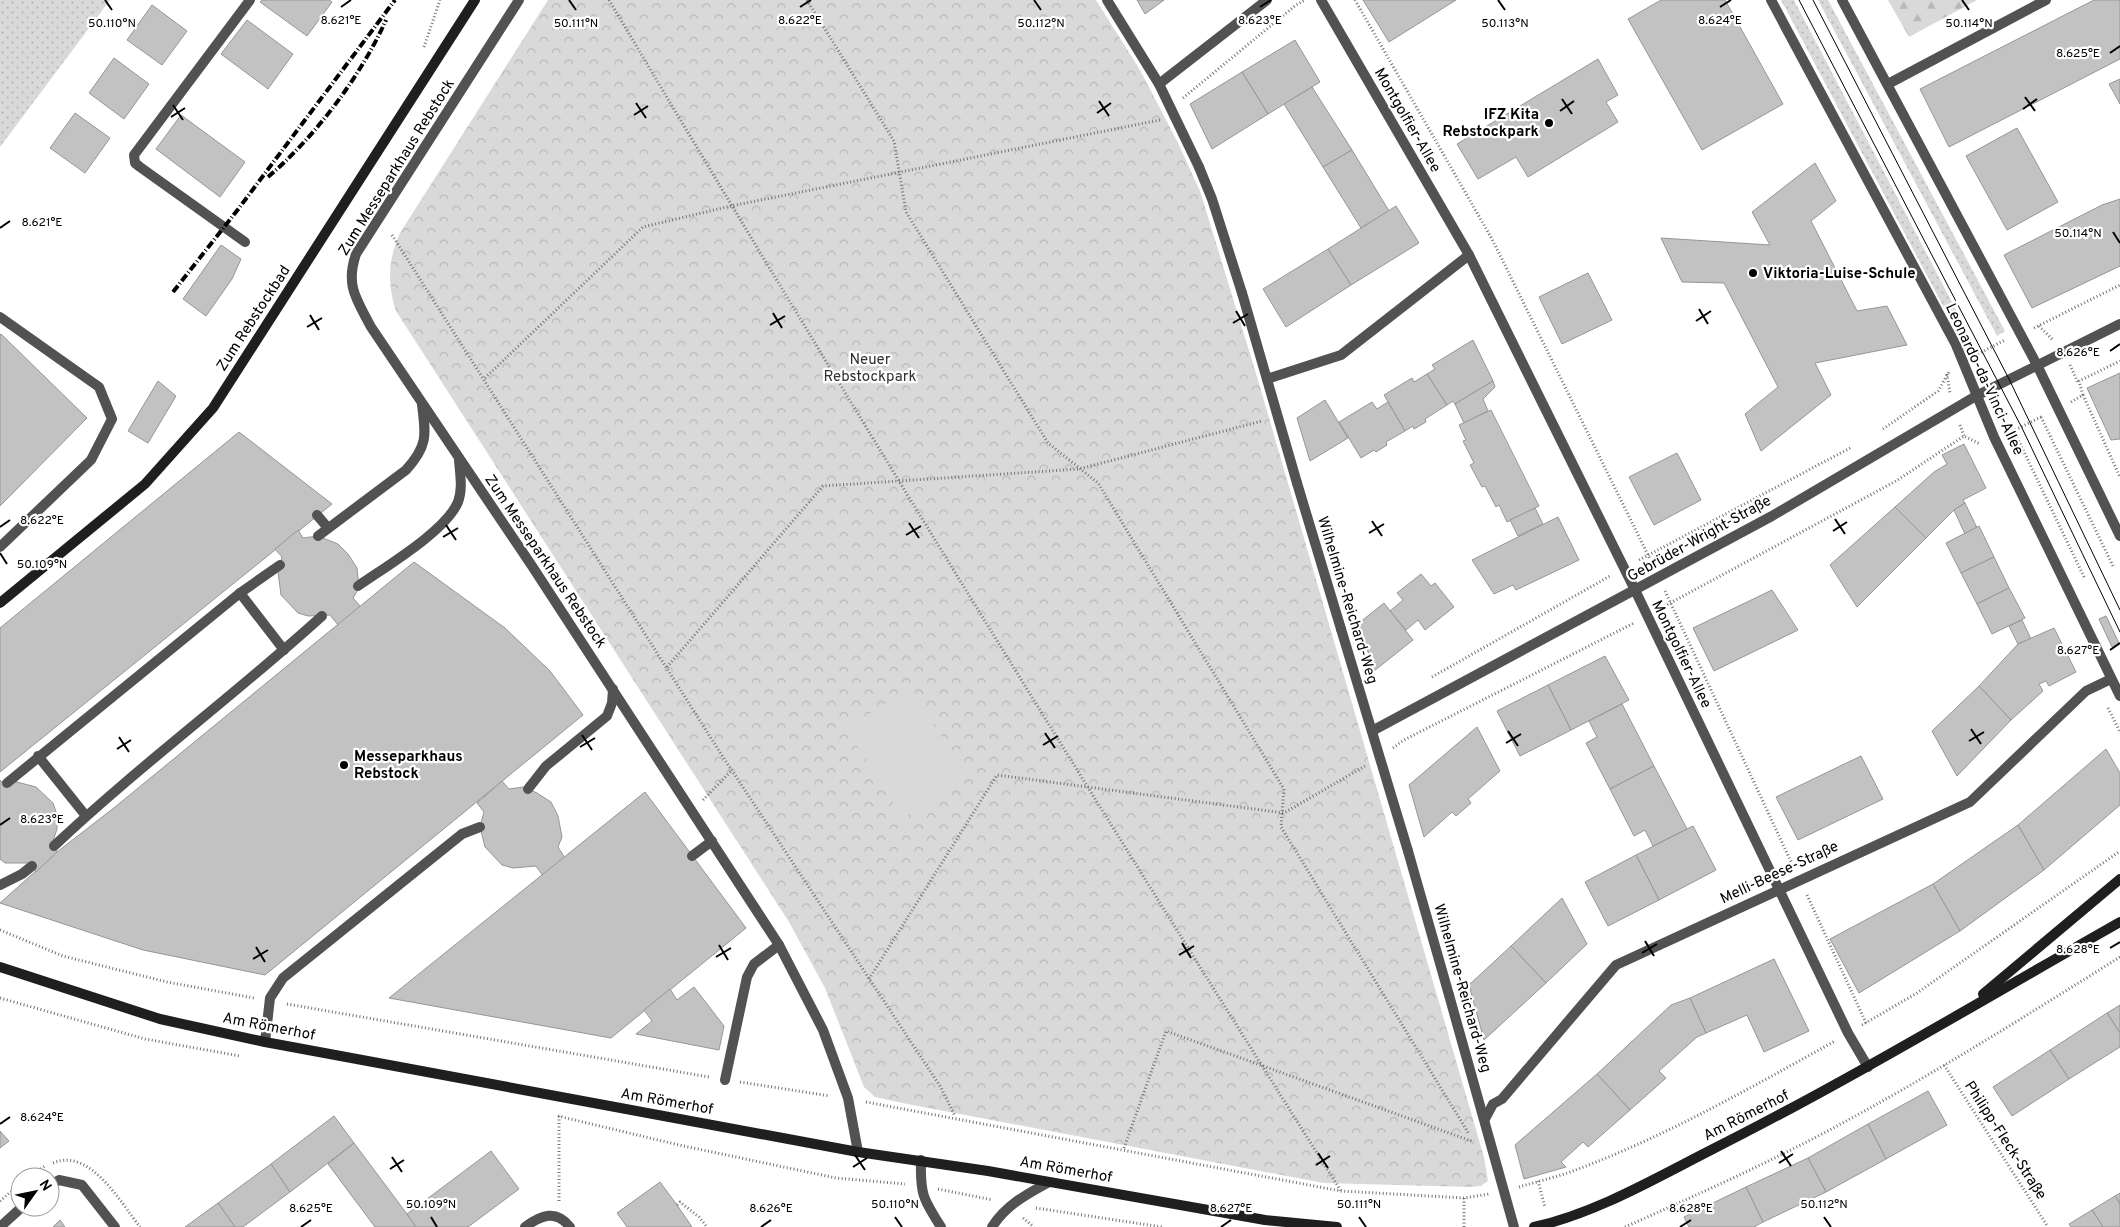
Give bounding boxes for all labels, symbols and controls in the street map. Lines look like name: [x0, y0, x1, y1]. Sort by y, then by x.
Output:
text: 8.621°E: [320, 13, 362, 29]
text: 8.622°E: [778, 13, 822, 29]
text: 8.623°E: [1238, 13, 1282, 29]
text: 8.624°E: [1698, 13, 1742, 29]
text: 50.110°N: [88, 16, 136, 32]
text: 50.111°N: [554, 16, 598, 32]
text: 50.112°N: [1017, 16, 1065, 32]
text: 50.113°N: [1481, 16, 1529, 32]
text: 50.114°N: [1945, 16, 1993, 32]
text: 8.625°E: [2056, 46, 2100, 62]
street label: Montgolfier-Allee: [1369, 65, 1444, 176]
street label: Zum Messeparkhaus Rebstock: [335, 76, 460, 260]
place label: IFZ Kita Rebstockpark: [1442, 106, 1539, 142]
marker: IFZ Kita Rebstockpark: [1543, 117, 1555, 129]
text: 8.621°E: [21, 215, 63, 231]
text: 50.114°N: [2054, 226, 2102, 242]
street label: Zum Rebstockbad: [213, 262, 295, 375]
place label: Viktoria-Luise-Schule: [1763, 265, 1916, 284]
marker: Viktoria-Luise-Schule: [1747, 267, 1759, 279]
street label: Leonardo-da-Vinci-Allee: [1940, 301, 2027, 459]
text: 8.626°E: [2056, 345, 2100, 361]
park label: Neuer Rebstockpark: [823, 351, 917, 387]
street label: Zum Messeparkhaus Rebstock: [480, 472, 610, 652]
street label: Gebrüder-Wright-Straße: [1625, 492, 1775, 587]
text: 8.622°E: [20, 513, 64, 529]
street label: Wilhelmine-Reichard-Weg: [1312, 514, 1381, 687]
text: 50.109°N: [17, 557, 67, 573]
street label: Montgolfier-Allee: [1646, 598, 1715, 712]
text: 8.627°E: [2057, 643, 2099, 659]
place label: Messeparkhaus Rebstock: [354, 748, 463, 784]
marker: Messeparkhaus Rebstock: [338, 759, 350, 771]
text: 8.623°E: [20, 812, 64, 828]
street label: Melli-Beese-Straße: [1717, 838, 1842, 909]
street label: Wilhelmine-Reichard-Weg: [1428, 902, 1495, 1075]
text: 8.628°E: [2056, 942, 2100, 958]
street label: Am Römerhof: [221, 1009, 317, 1046]
street label: Philipp-Fleck-Straße: [1959, 1078, 2050, 1204]
street label: Am Römerhof: [619, 1085, 715, 1120]
street label: Am Römerhof: [1701, 1087, 1793, 1146]
text: 8.624°E: [20, 1110, 64, 1126]
street label: Am Römerhof: [1018, 1153, 1114, 1188]
north arrow: [10, 1167, 60, 1217]
text: N: [35, 1177, 55, 1195]
text: 50.109°N: [406, 1197, 456, 1213]
text: 50.110°N: [871, 1197, 919, 1213]
text: 50.111°N: [1337, 1197, 1381, 1213]
text: 50.112°N: [1800, 1197, 1848, 1213]
text: 8.625°E: [289, 1201, 333, 1217]
text: 8.626°E: [749, 1201, 793, 1217]
text: 8.627°E: [1210, 1201, 1252, 1217]
text: 8.628°E: [1669, 1201, 1713, 1217]

